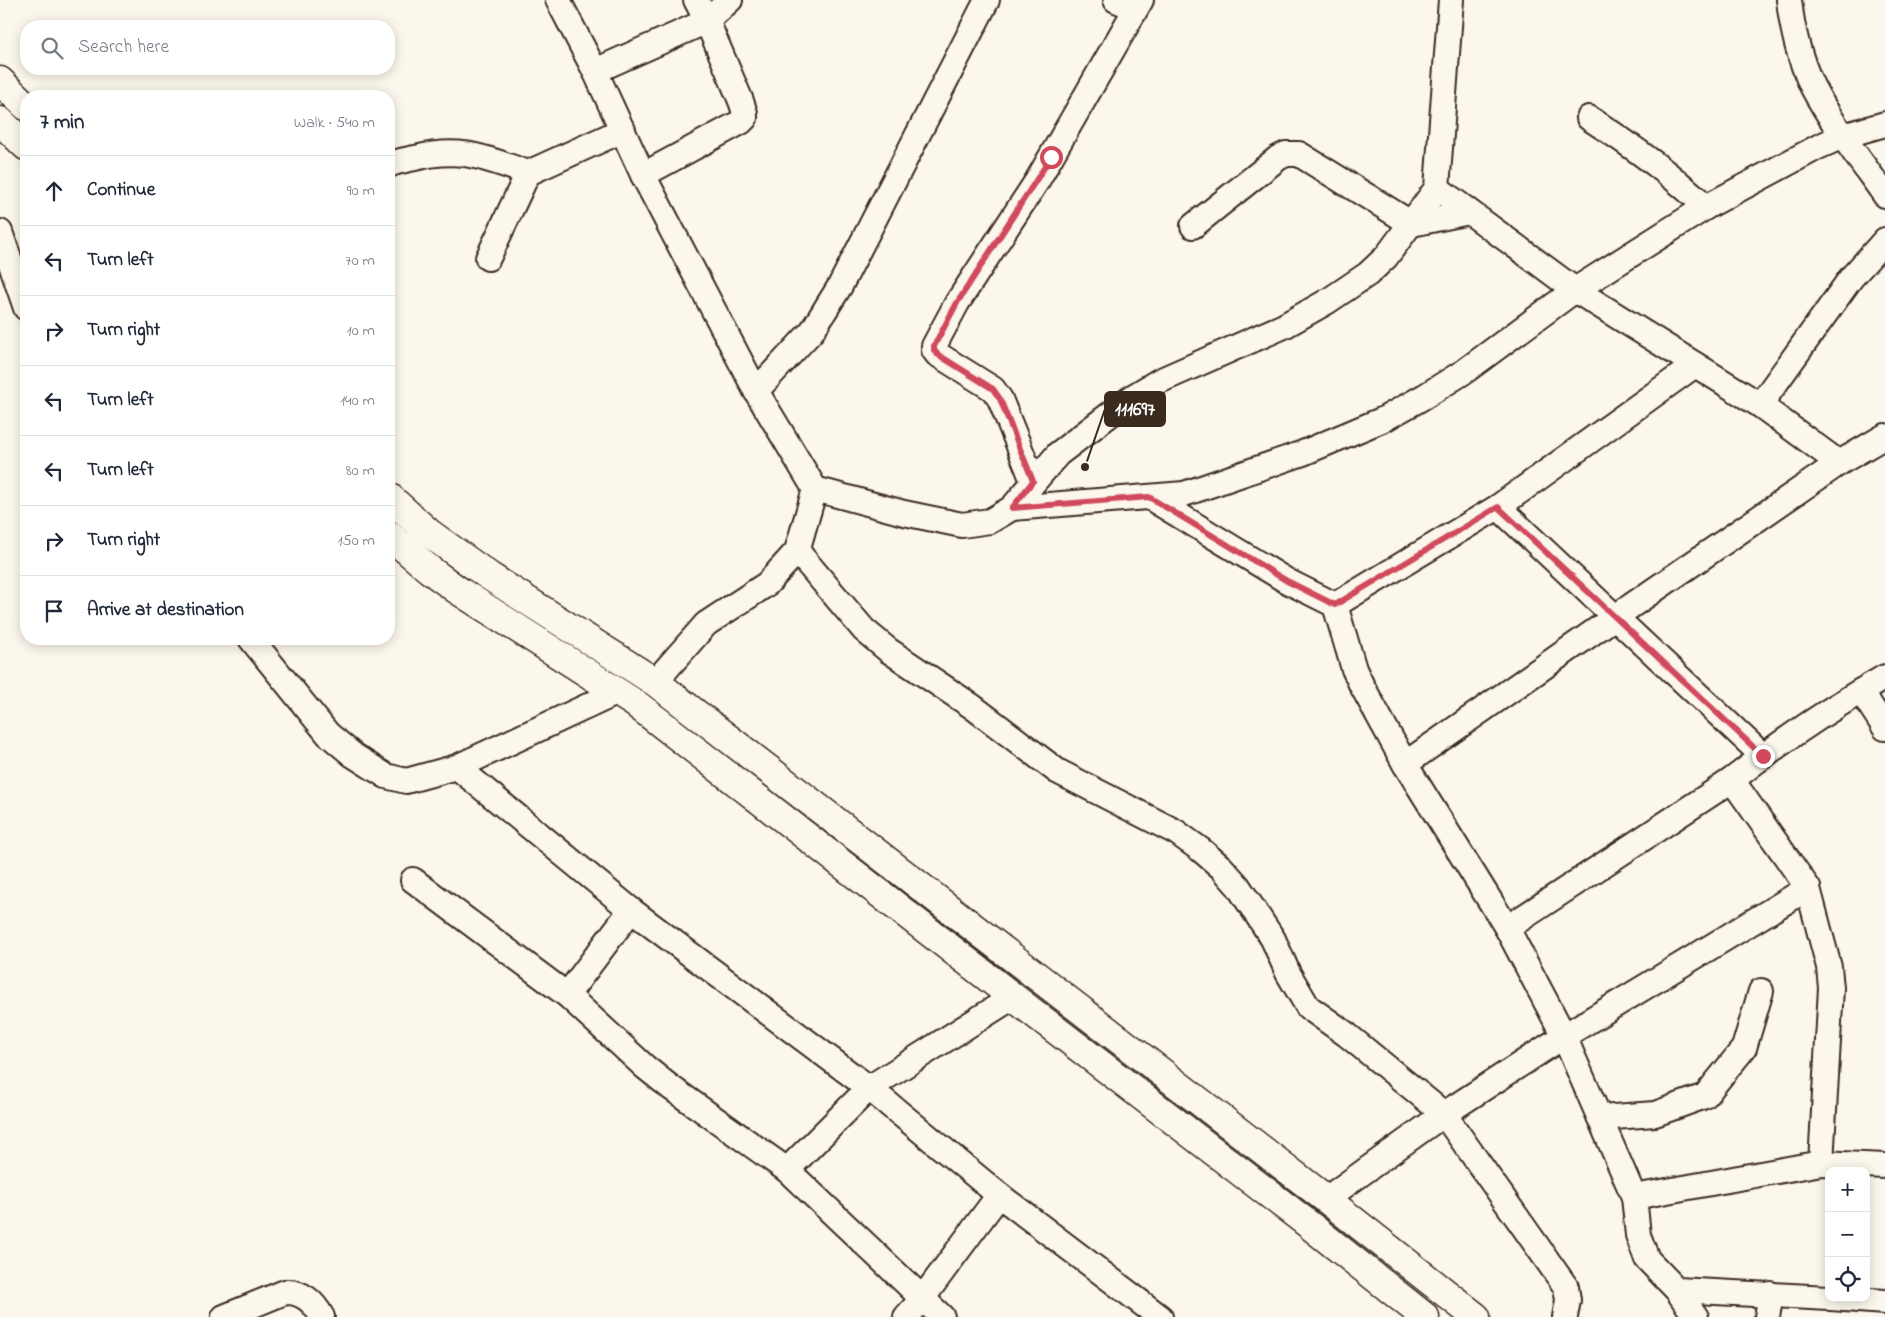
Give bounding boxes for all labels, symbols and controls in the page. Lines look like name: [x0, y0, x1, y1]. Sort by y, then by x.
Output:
search box: [20, 20, 395, 75]
icon: search: [38, 34, 66, 62]
text: Search here: [78, 34, 169, 61]
text: 7 min: [40, 108, 84, 138]
text: Walk · 540 m: [294, 111, 375, 135]
route start: [1040, 146, 1063, 169]
icon: ahead: [40, 177, 68, 205]
text: Continue: [87, 177, 155, 204]
text: 90 m: [347, 179, 375, 203]
icon: left: [40, 247, 68, 275]
text: Turn left: [87, 247, 154, 274]
text: 70 m: [345, 249, 375, 273]
icon: right: [40, 317, 68, 345]
text: Turn right: [87, 317, 160, 344]
text: 10 m: [347, 319, 375, 343]
icon: left: [40, 387, 68, 415]
text: Turn left: [87, 387, 154, 414]
text: 140 m: [340, 389, 375, 413]
callout: 111697: [1105, 392, 1165, 426]
text: 111697: [1115, 397, 1155, 424]
icon: left: [40, 457, 68, 485]
text: Turn left: [87, 457, 154, 484]
text: 80 m: [346, 459, 375, 483]
icon: right: [40, 527, 68, 555]
text: Turn right: [87, 527, 160, 554]
text: 150 m: [337, 529, 375, 553]
icon: arrive: [40, 597, 68, 625]
text: Arrive at destination: [87, 597, 244, 624]
route end: [1752, 745, 1775, 768]
map controls: [1825, 1167, 1870, 1302]
button: +: [1825, 1167, 1870, 1212]
button: −: [1825, 1212, 1870, 1257]
button: locate: [1825, 1257, 1870, 1302]

